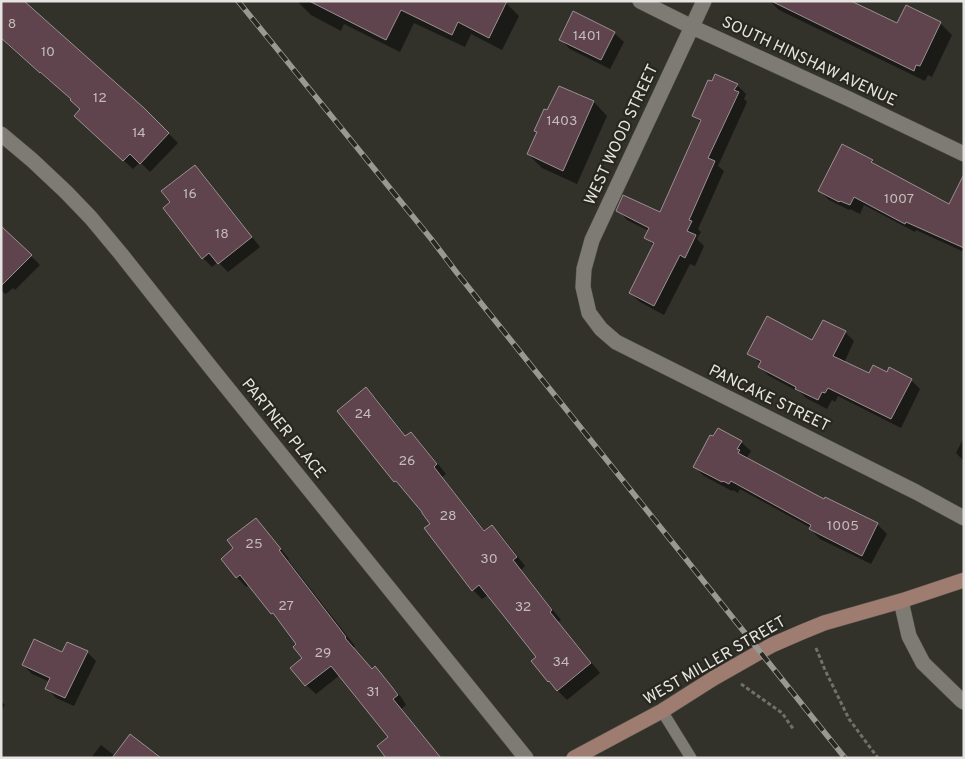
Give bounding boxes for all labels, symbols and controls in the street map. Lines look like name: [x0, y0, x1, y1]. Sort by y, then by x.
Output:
street label: SOUTH HINSHAW AVENUE: [718, 13, 900, 111]
house number: 8: [8, 16, 16, 33]
house number: 1401: [573, 28, 601, 45]
house number: 10: [41, 44, 55, 61]
street label: WEST WOOD STREET: [581, 61, 663, 209]
house number: 12: [93, 90, 107, 107]
house number: 1403: [546, 113, 578, 130]
house number: 14: [132, 125, 146, 142]
house number: 16: [183, 186, 197, 203]
house number: 1007: [884, 191, 914, 208]
house number: 18: [215, 226, 229, 243]
street label: PANCAKE STREET: [705, 361, 833, 437]
street label: PARTNER PLACE: [237, 375, 329, 483]
house number: 24: [354, 406, 372, 423]
house number: 26: [399, 453, 415, 470]
house number: 28: [439, 508, 457, 525]
house number: 1005: [827, 518, 859, 535]
house number: 25: [245, 536, 263, 553]
house number: 30: [480, 551, 498, 568]
house number: 27: [278, 598, 294, 615]
house number: 32: [515, 599, 531, 616]
street label: WEST MILLER STREET: [640, 612, 790, 710]
house number: 29: [315, 645, 331, 662]
house number: 34: [552, 654, 570, 671]
house number: 31: [366, 684, 380, 701]

